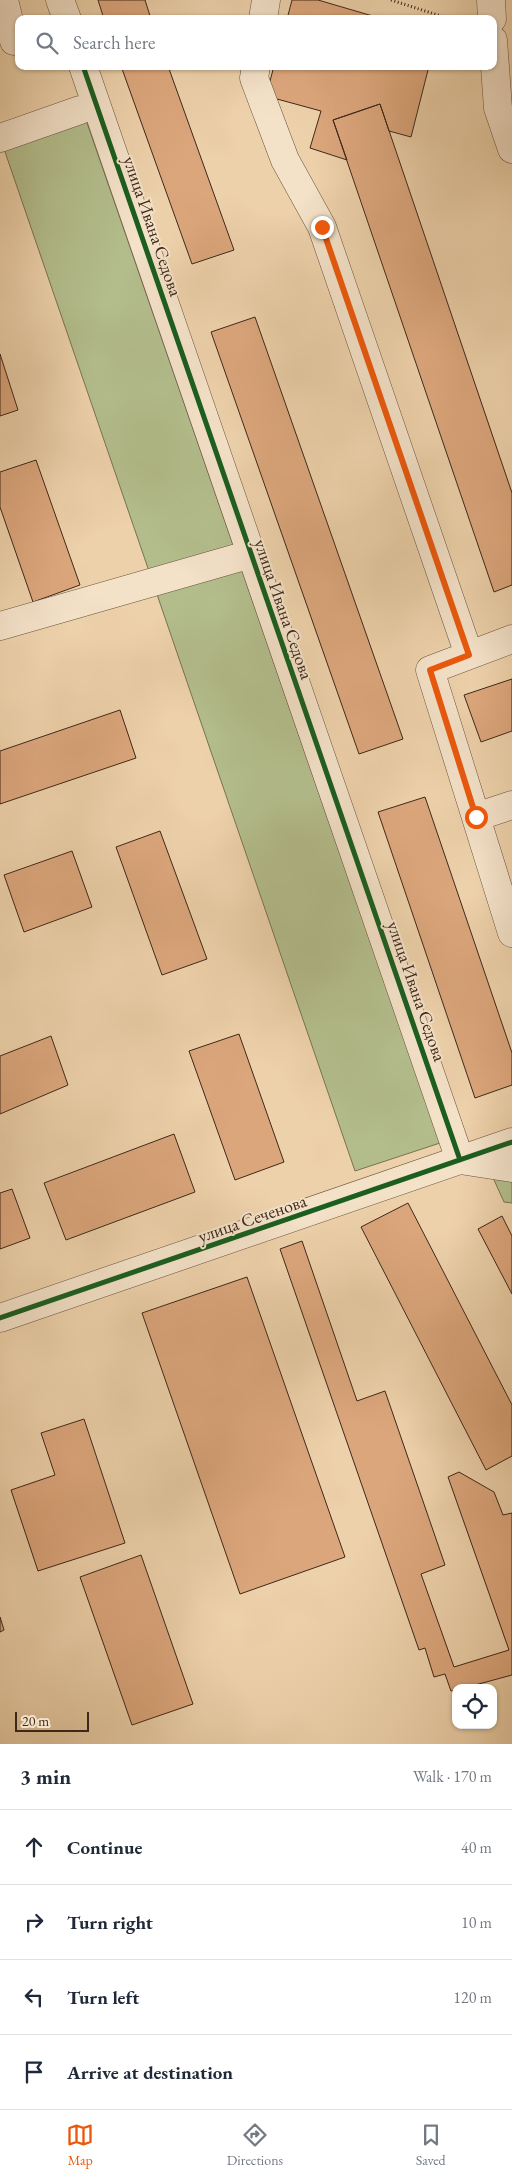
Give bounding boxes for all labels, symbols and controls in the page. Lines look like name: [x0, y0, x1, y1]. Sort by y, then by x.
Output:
search box: [15, 15, 497, 70]
icon: search: [33, 29, 61, 57]
text: Search here: [73, 30, 155, 55]
street label: улица Ивана Седова: [118, 153, 188, 300]
route end: [311, 216, 334, 239]
street label: улица Ивана Седова: [249, 536, 319, 683]
route start: [465, 806, 488, 829]
street label: улица Ивана Седова: [382, 918, 452, 1065]
street label: улица Сеченова: [195, 1188, 310, 1247]
map controls: [452, 1684, 497, 1729]
button: locate: [452, 1684, 497, 1729]
scale bar: [15, 1709, 89, 1732]
text: 20 m: [22, 1712, 49, 1730]
text: 3 min: [20, 1763, 71, 1790]
text: Walk · 170 m: [413, 1766, 492, 1787]
icon: ahead: [20, 1833, 48, 1861]
text: Continue: [67, 1835, 142, 1860]
text: 40 m: [461, 1837, 492, 1858]
icon: right: [20, 1908, 48, 1936]
text: Turn right: [67, 1910, 153, 1935]
text: 10 m: [461, 1912, 492, 1933]
icon: left: [20, 1983, 48, 2011]
text: Turn left: [67, 1985, 139, 2010]
text: 120 m: [453, 1987, 492, 2008]
icon: arrive: [20, 2058, 48, 2086]
text: Arrive at destination: [67, 2060, 233, 2085]
tab: Map: [66, 2121, 94, 2169]
tab: Directions: [227, 2121, 283, 2169]
tab: Saved: [416, 2121, 446, 2169]

